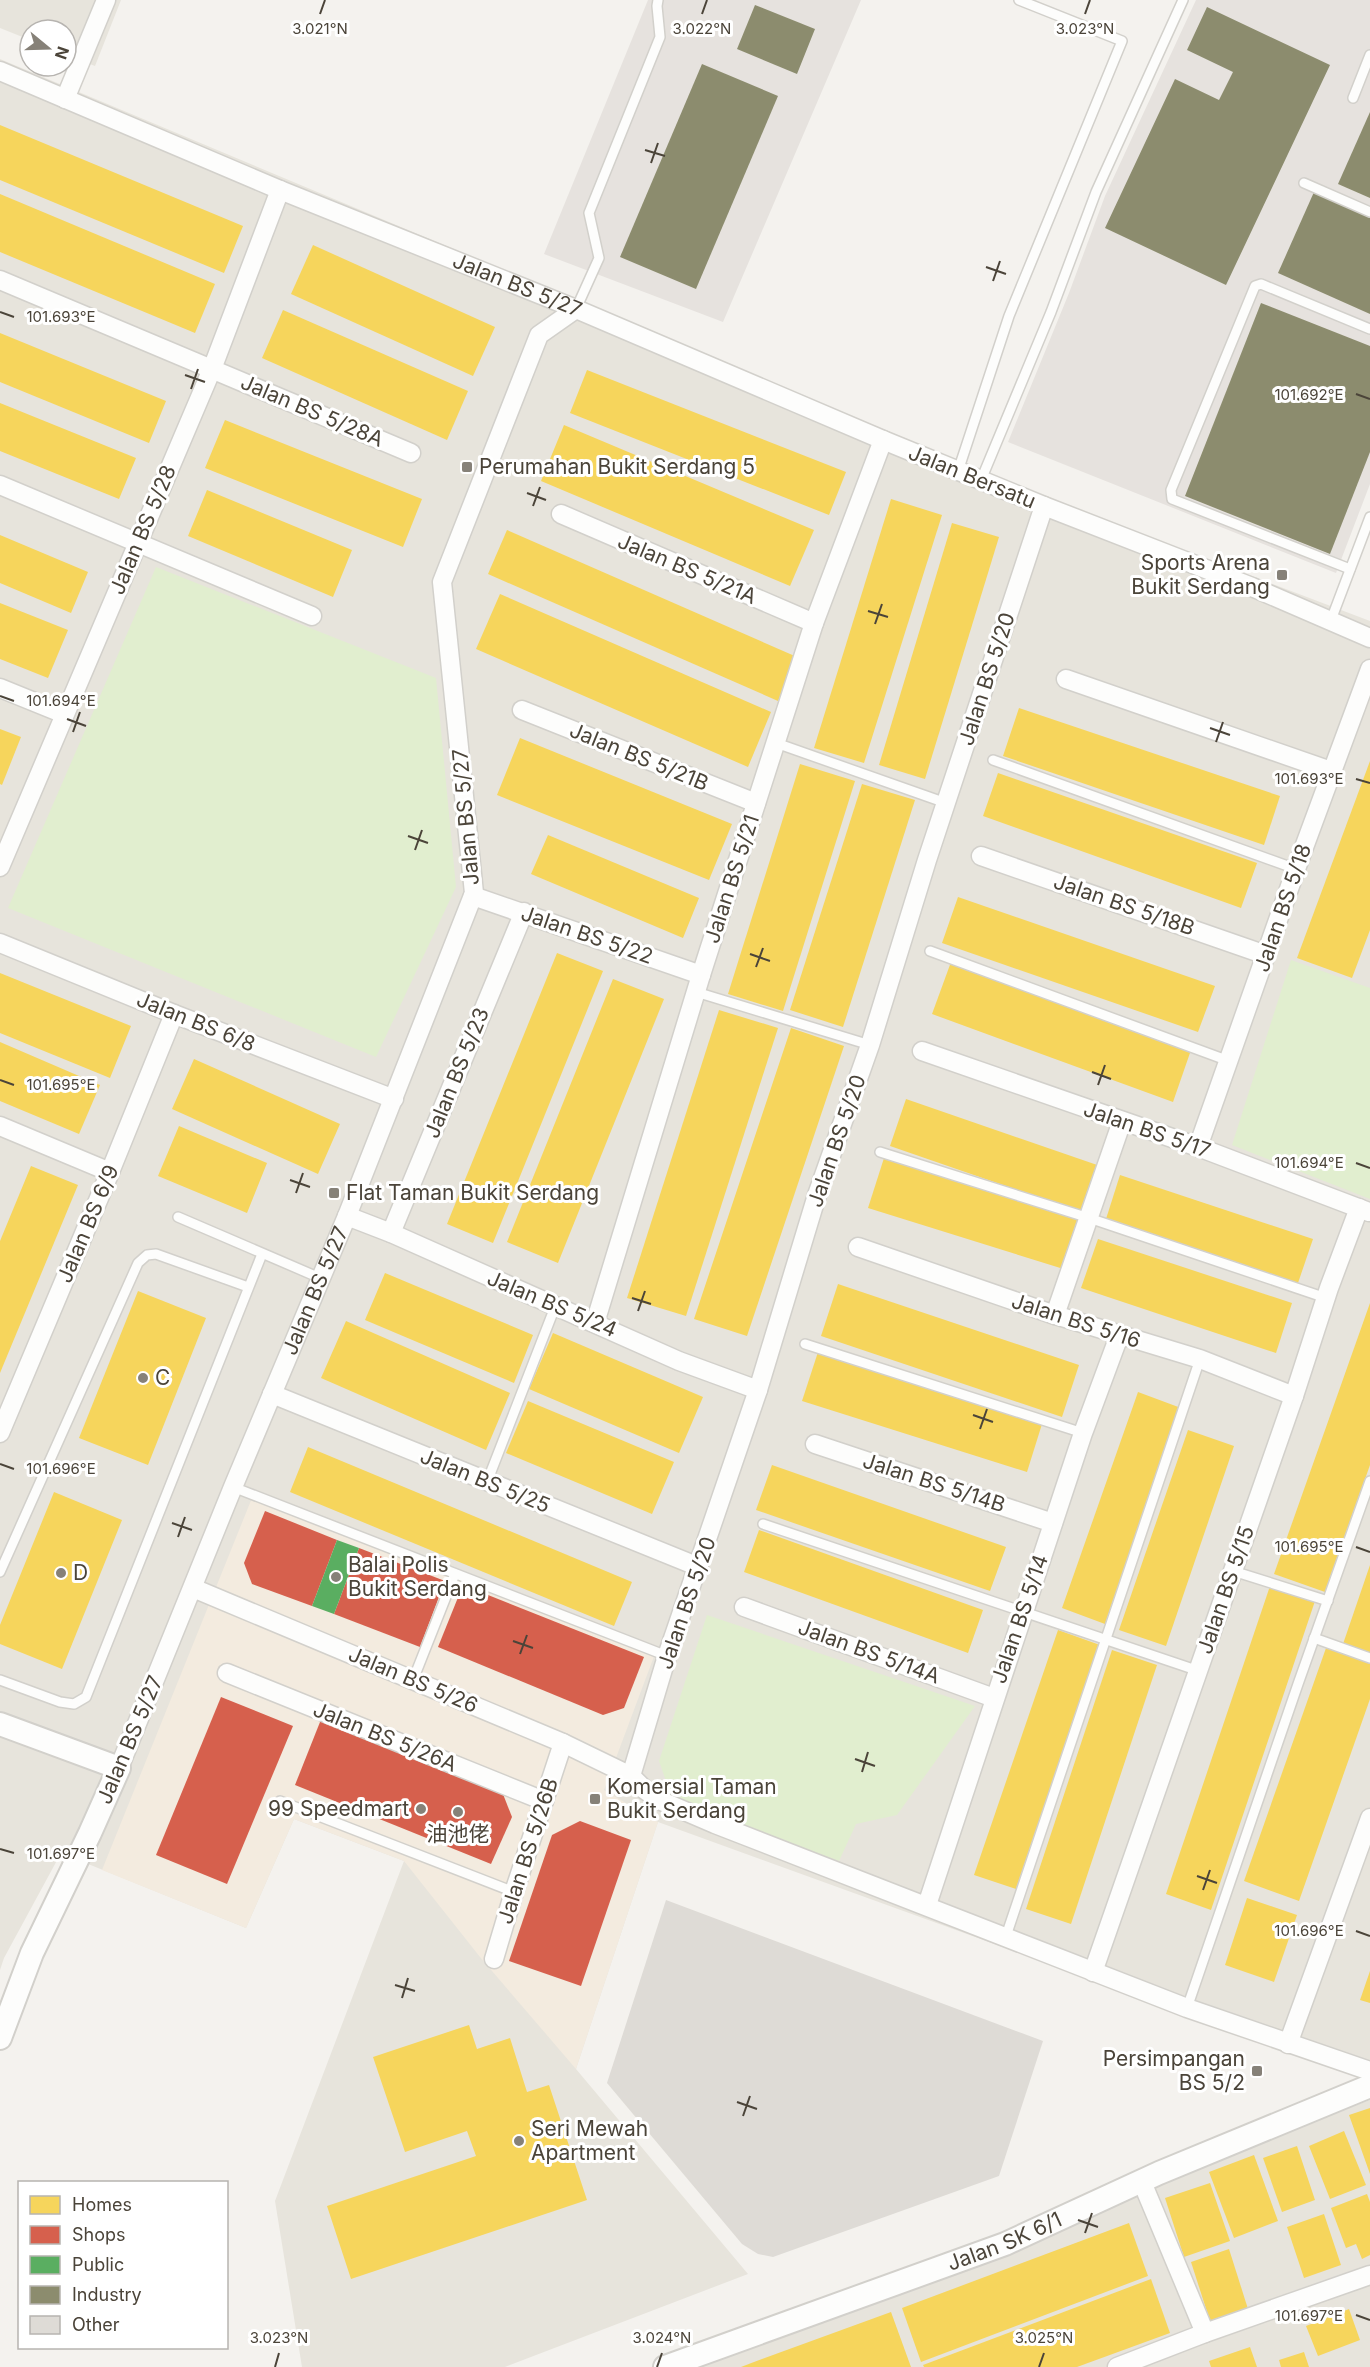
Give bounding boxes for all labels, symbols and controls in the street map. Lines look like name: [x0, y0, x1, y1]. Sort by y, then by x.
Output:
north arrow: [18, 18, 78, 78]
text: 3.021°N: [292, 19, 348, 38]
text: 3.022°N: [673, 19, 731, 38]
text: 3.023°N: [1056, 19, 1114, 38]
text: N: [51, 44, 74, 62]
street label: Jalan BS 5/27: [449, 248, 586, 322]
text: 101.693°E: [26, 307, 96, 326]
street label: Jalan BS 5/28A: [237, 369, 387, 452]
text: 101.692°E: [1274, 385, 1344, 404]
street label: Jalan Bersatu: [905, 440, 1039, 513]
place label: Perumahan Bukit Serdang 5: [479, 454, 755, 479]
marker: Perumahan Bukit Serdang 5: [460, 460, 474, 474]
street label: Jalan BS 5/28: [104, 461, 181, 598]
street label: Jalan BS 5/21A: [614, 528, 760, 609]
place label: Sports Arena Bukit Serdang: [1131, 550, 1270, 599]
marker: Sports Arena Bukit Serdang: [1275, 568, 1289, 582]
street label: Jalan BS 5/20: [953, 609, 1020, 749]
text: 101.694°E: [26, 691, 96, 710]
street label: Jalan BS 5/21B: [566, 717, 712, 796]
street label: Jalan BS 5/27: [447, 748, 484, 886]
text: 101.693°E: [1274, 769, 1344, 788]
street label: Jalan BS 5/21: [699, 811, 764, 946]
street label: Jalan BS 5/18: [1249, 840, 1316, 975]
street label: Jalan BS 5/18B: [1050, 869, 1198, 940]
street label: Jalan BS 5/22: [518, 900, 656, 969]
street label: Jalan BS 6/8: [133, 986, 259, 1057]
street label: Jalan BS 5/23: [419, 1004, 494, 1142]
street label: Jalan BS 5/20: [802, 1071, 871, 1210]
text: 101.695°E: [26, 1075, 96, 1094]
street label: Jalan BS 5/17: [1080, 1096, 1214, 1163]
text: 101.694°E: [1274, 1153, 1344, 1172]
street label: Jalan BS 6/9: [51, 1161, 124, 1287]
place label: Flat Taman Bukit Serdang: [346, 1180, 599, 1205]
marker: Flat Taman Bukit Serdang: [327, 1186, 341, 1200]
street label: Jalan BS 5/27: [277, 1223, 353, 1359]
street label: Jalan BS 5/24: [484, 1265, 621, 1342]
street label: Jalan BS 5/16: [1009, 1288, 1144, 1353]
place label: C: [155, 1365, 170, 1390]
marker: C: [136, 1371, 150, 1385]
street label: Jalan BS 5/25: [417, 1443, 554, 1518]
street label: Jalan BS 5/14B: [860, 1448, 1009, 1517]
text: 101.696°E: [26, 1459, 96, 1478]
street label: Jalan BS 5/15: [1192, 1523, 1259, 1657]
street label: Jalan BS 5/20: [652, 1533, 721, 1672]
text: 101.695°E: [1274, 1537, 1344, 1556]
street label: Jalan BS 5/14: [986, 1551, 1053, 1687]
place label: Balai Polis Bukit Serdang: [348, 1552, 487, 1601]
place label: D: [73, 1560, 88, 1585]
marker: D: [54, 1566, 68, 1580]
marker: Balai Polis Bukit Serdang: [329, 1570, 343, 1584]
street label: Jalan BS 5/14A: [795, 1614, 943, 1689]
street label: Jalan BS 5/26: [345, 1641, 482, 1718]
street label: Jalan BS 5/27: [91, 1672, 168, 1808]
street label: Jalan BS 5/26A: [310, 1696, 461, 1777]
place label: Komersial Taman Bukit Serdang: [607, 1774, 777, 1823]
street label: Jalan BS 5/26B: [492, 1775, 563, 1927]
marker: Komersial Taman Bukit Serdang: [588, 1792, 602, 1806]
place label: 99 Speedmart: [268, 1796, 409, 1821]
marker: 99 Speedmart: [414, 1802, 428, 1816]
marker: 油池佬: [451, 1805, 465, 1819]
place label: 油池佬: [427, 1821, 490, 1846]
text: 101.697°E: [27, 1844, 95, 1863]
text: 101.696°E: [1274, 1921, 1344, 1940]
place label: Persimpangan BS 5/2: [1103, 2046, 1245, 2095]
marker: Persimpangan BS 5/2: [1250, 2064, 1264, 2078]
place label: Seri Mewah Apartment: [531, 2116, 648, 2165]
marker: Seri Mewah Apartment: [512, 2134, 526, 2148]
legend: [18, 2181, 228, 2349]
text: Homes: [72, 2194, 132, 2215]
street label: Jalan SK 6/1: [944, 2207, 1066, 2276]
text: Shops: [72, 2224, 126, 2245]
text: Public: [72, 2254, 124, 2275]
text: Industry: [72, 2284, 142, 2305]
text: 101.697°E: [1275, 2306, 1343, 2325]
text: Other: [72, 2314, 120, 2335]
text: 3.023°N: [250, 2328, 308, 2347]
text: 3.024°N: [633, 2328, 691, 2347]
text: 3.025°N: [1015, 2328, 1073, 2347]

